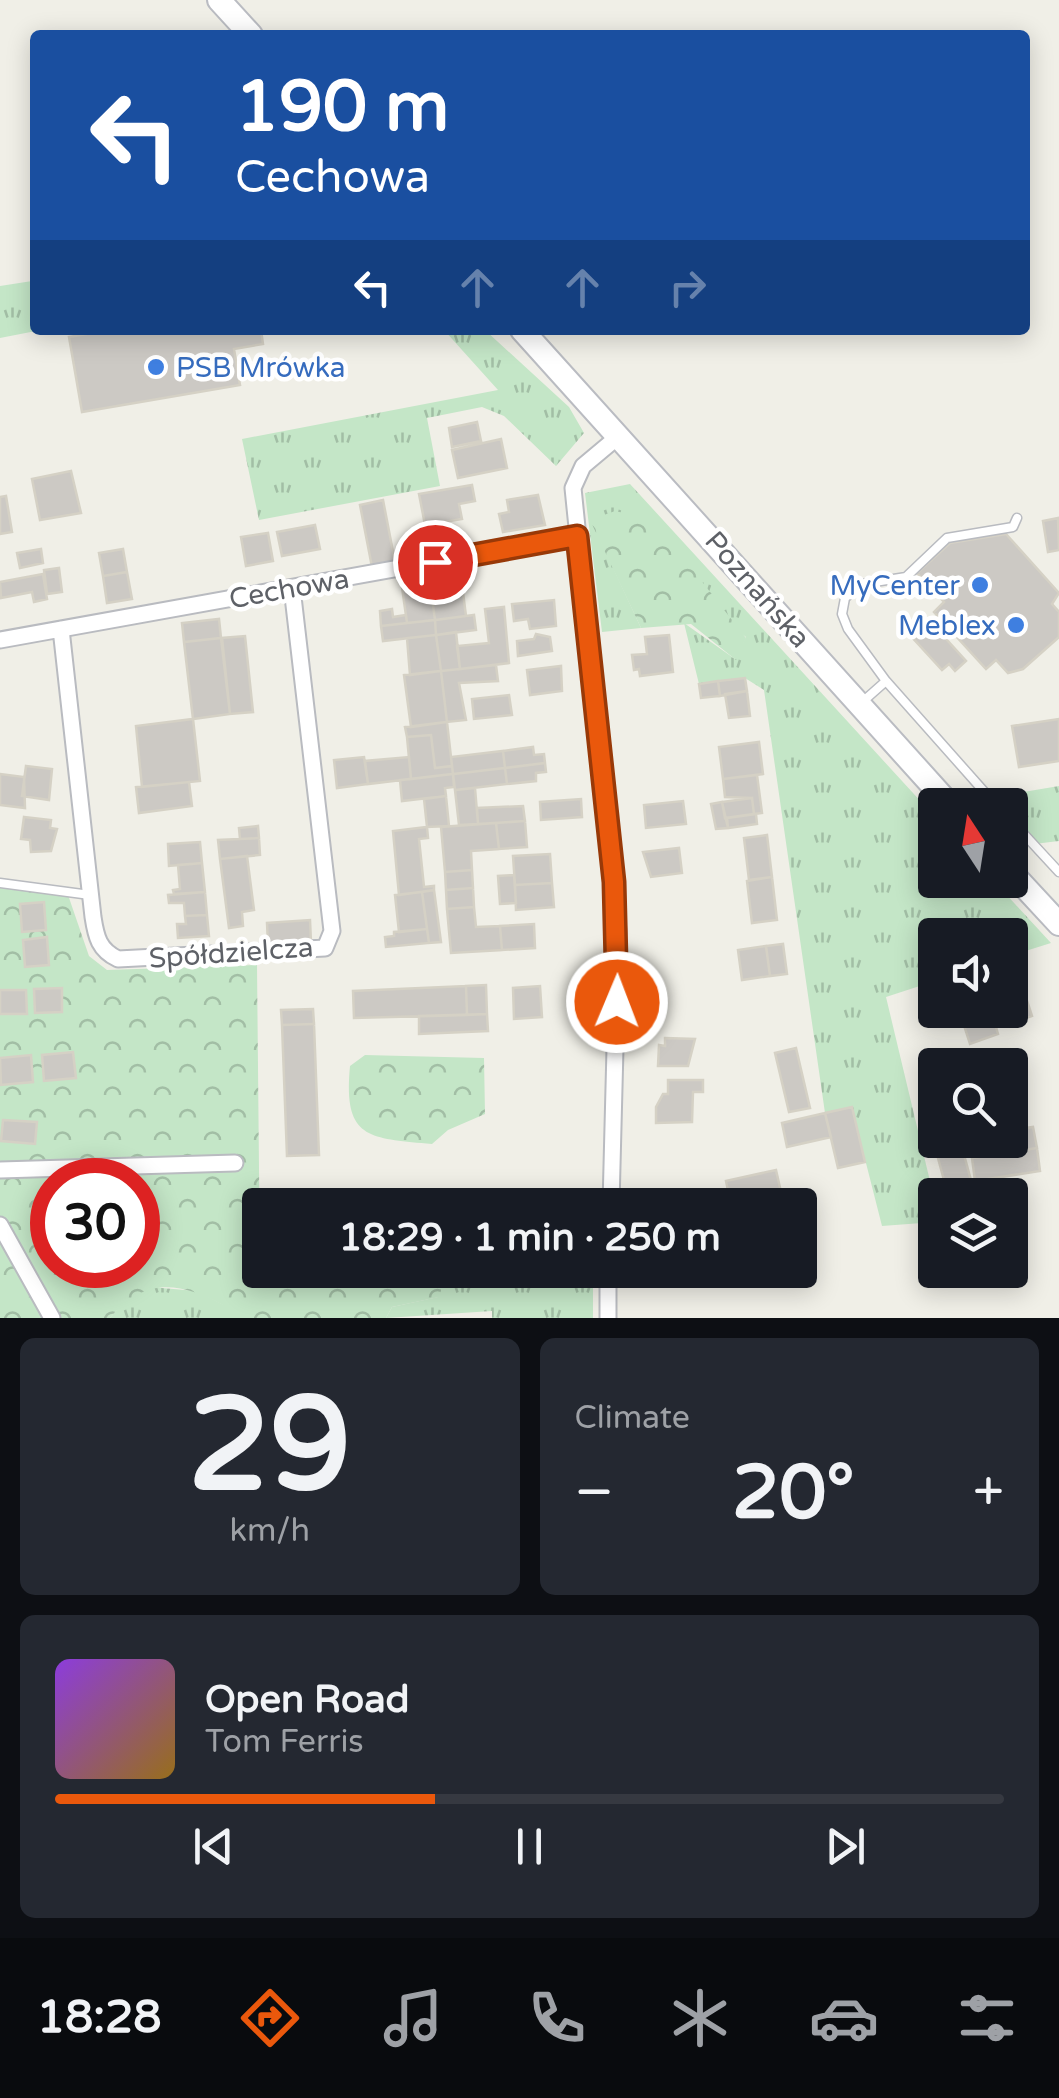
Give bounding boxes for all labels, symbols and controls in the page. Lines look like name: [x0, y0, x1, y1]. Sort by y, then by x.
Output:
text: 190 m: [235, 66, 449, 150]
icon: left: [70, 70, 200, 200]
text: Cechowa: [235, 151, 430, 205]
icon: left: [345, 260, 400, 315]
icon: ahead: [450, 260, 505, 315]
icon: ahead: [555, 260, 610, 315]
icon: right: [660, 260, 715, 315]
place label: PSB Mrówka: [176, 351, 346, 385]
marker: PSB Mrówka: [145, 356, 167, 378]
pin: [393, 520, 478, 605]
street label: Poznańska: [697, 524, 817, 655]
icon: arrive: [408, 535, 463, 590]
street label: Cechowa: [226, 562, 352, 616]
place label: MyCenter: [830, 569, 960, 603]
marker: MyCenter: [969, 574, 991, 596]
place label: Meblex: [898, 609, 996, 643]
marker: Meblex: [1005, 614, 1027, 636]
north arrow: [918, 788, 1028, 898]
map controls: [918, 788, 1028, 1288]
button: sound: [918, 918, 1028, 1028]
street label: Spółdzielcza: [148, 930, 315, 976]
position arrow: [565, 950, 669, 1054]
button: search: [918, 1048, 1028, 1158]
speed limit sign: 30: [30, 1158, 160, 1288]
button: layers: [918, 1178, 1028, 1288]
text: 18:29 · 1 min · 250 m: [338, 1215, 721, 1261]
text: 29: [188, 1369, 351, 1525]
text: Climate: [575, 1399, 690, 1437]
text: 20°: [732, 1448, 855, 1538]
text: −: [575, 1460, 614, 1526]
text: +: [973, 1460, 1004, 1526]
text: km/h: [230, 1512, 310, 1550]
text: Open Road: [205, 1677, 410, 1723]
text: Tom Ferris: [205, 1723, 364, 1761]
icon: previous: [186, 1819, 241, 1874]
icon: pause: [502, 1819, 557, 1874]
icon: next: [818, 1819, 873, 1874]
icon: directions: [235, 1983, 305, 2053]
icon: music: [378, 1983, 448, 2053]
icon: phone: [522, 1983, 592, 2053]
icon: climate: [665, 1983, 735, 2053]
icon: car: [809, 1983, 879, 2053]
icon: filters: [952, 1983, 1022, 2053]
text: 18:28: [37, 1991, 161, 2045]

